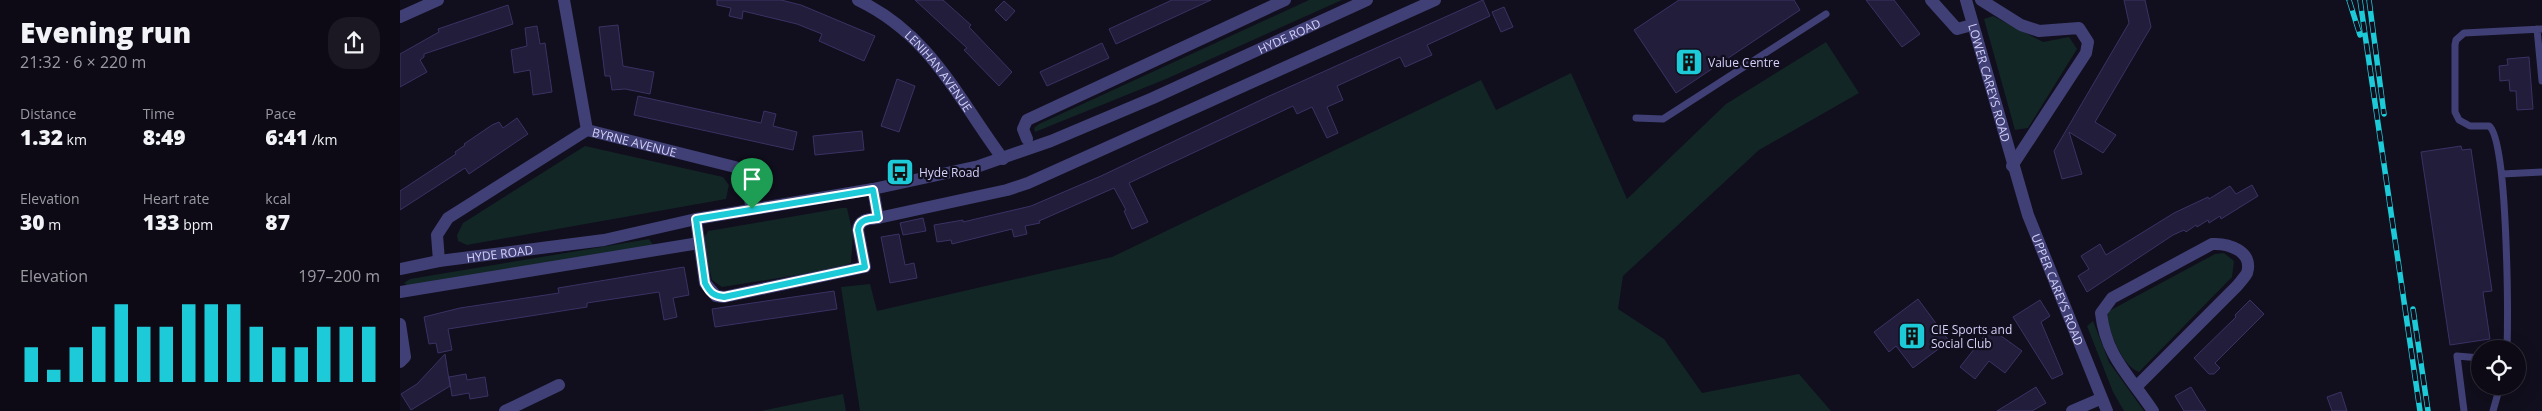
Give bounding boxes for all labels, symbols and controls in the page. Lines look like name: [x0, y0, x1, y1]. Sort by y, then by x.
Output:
text: Evening run: [20, 13, 191, 51]
street label: HYDE ROAD: [1255, 14, 1323, 57]
button: share: [328, 17, 380, 69]
street label: LOWER CAREYS ROAD: [1965, 21, 2015, 144]
street label: LENIHAN AVENUE: [901, 26, 976, 115]
building icon: Value Centre: [1674, 47, 1704, 77]
text: 21:32 · 6 × 220 m: [20, 51, 146, 73]
place label: Value Centre: [1708, 54, 1780, 71]
text: Distance: [20, 104, 76, 123]
text: Time: [143, 104, 175, 123]
text: Pace: [265, 104, 296, 123]
text: 1.32: [20, 123, 63, 151]
text: 8:49: [143, 123, 186, 151]
text: 6:41: [265, 123, 308, 151]
street label: BYRNE AVENUE: [590, 123, 679, 161]
text: km: [63, 130, 87, 149]
text: /km: [308, 130, 337, 149]
bus stop icon: Hyde Road: [885, 157, 915, 187]
pin: [731, 158, 773, 209]
place label: Hyde Road: [919, 164, 980, 181]
icon: arrive: [738, 165, 766, 193]
text: Elevation: [20, 189, 79, 208]
text: Heart rate: [143, 189, 209, 208]
text: kcal: [265, 189, 291, 208]
text: 30: [20, 208, 45, 236]
text: 133: [143, 208, 180, 236]
text: 87: [265, 208, 290, 236]
text: m: [45, 215, 61, 234]
text: bpm: [180, 215, 213, 234]
street label: UPPER CAREYS ROAD: [2028, 231, 2088, 348]
street label: HYDE ROAD: [465, 241, 534, 266]
text: Elevation: [20, 265, 88, 287]
text: 197–200 m: [298, 265, 380, 287]
building icon: CIE Sports and Social Club: [1897, 321, 1927, 351]
place label: CIE Sports and Social Club: [1931, 321, 2012, 352]
map controls: [2471, 340, 2526, 395]
button: locate: [2471, 340, 2526, 395]

